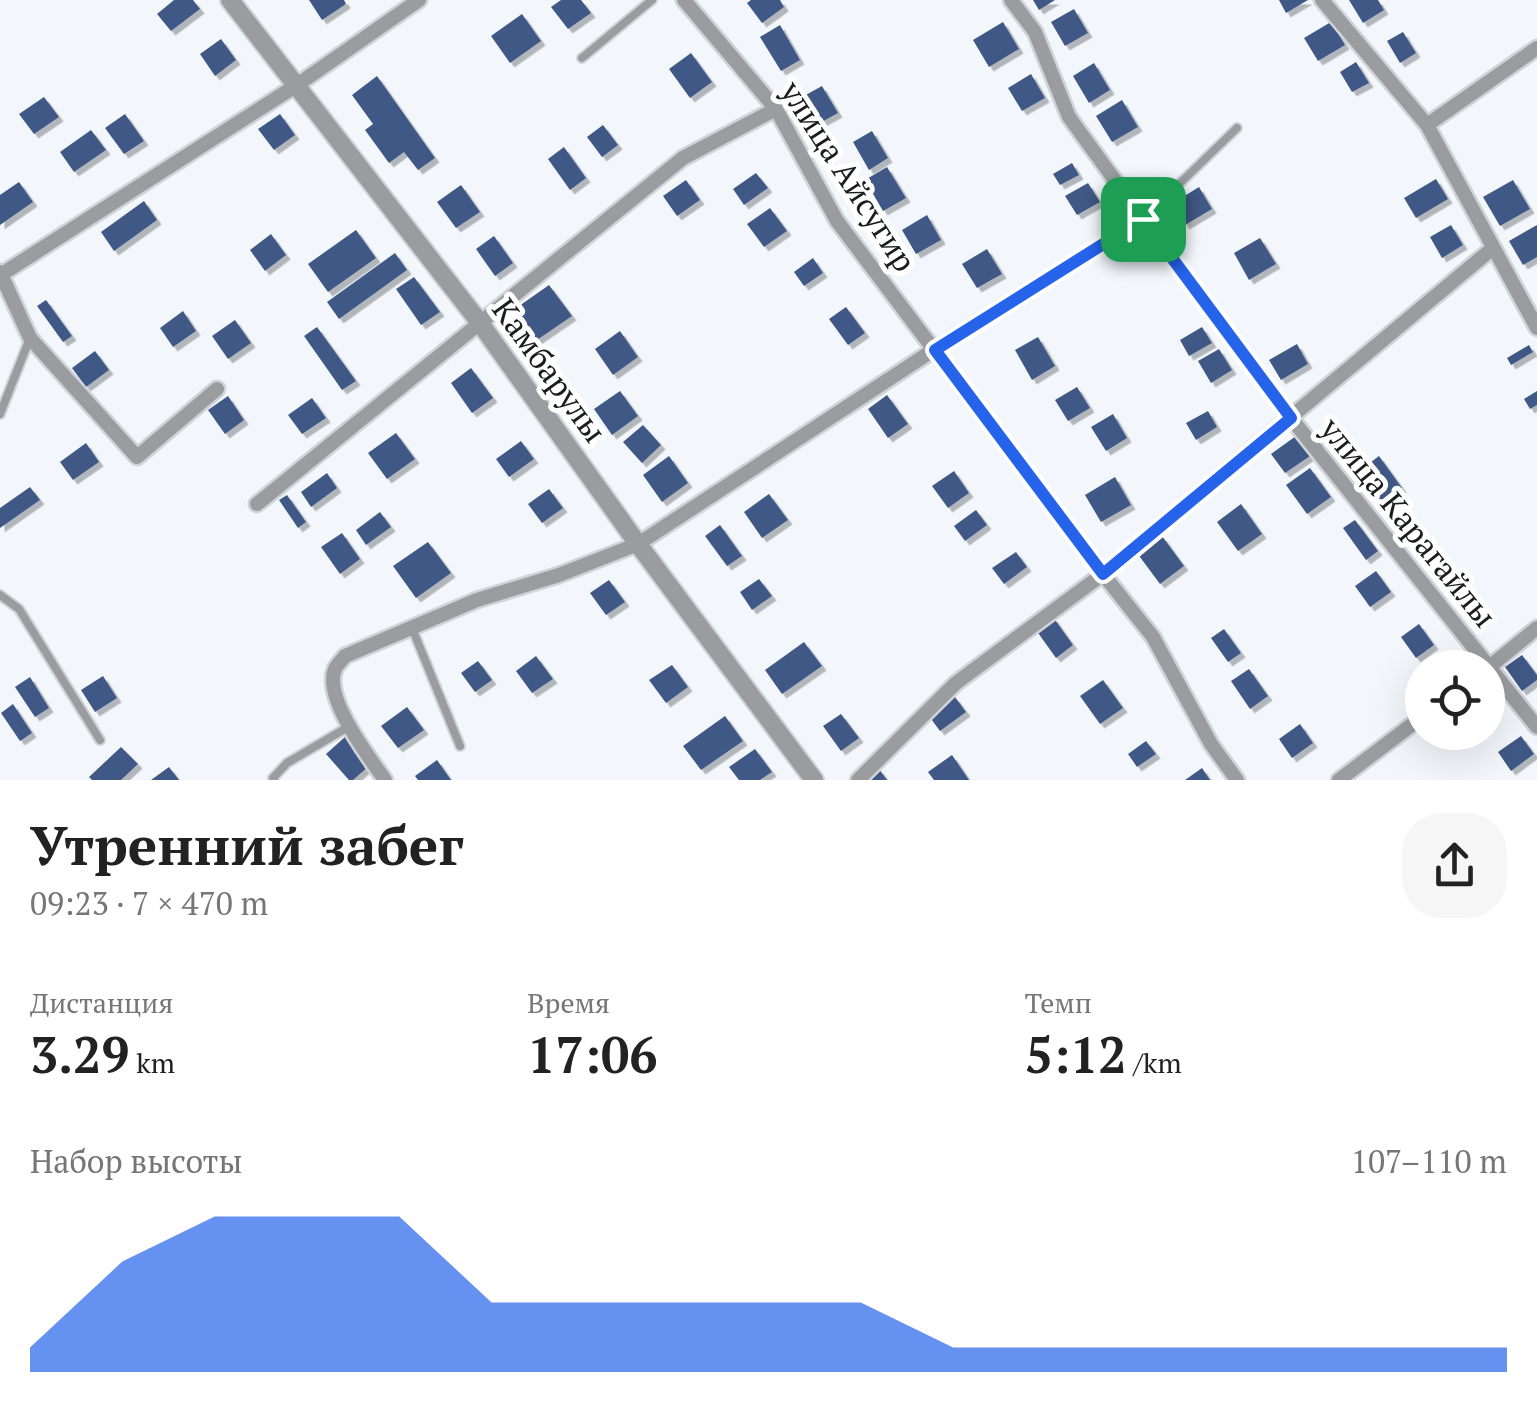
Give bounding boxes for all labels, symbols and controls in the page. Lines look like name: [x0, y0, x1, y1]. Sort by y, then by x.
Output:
street label: улица Айсугир: [771, 72, 926, 279]
pin: [1101, 177, 1186, 262]
icon: arrive: [1116, 192, 1171, 247]
street label: Камбарулы: [484, 290, 616, 450]
street label: улица Карагайлы: [1311, 408, 1506, 635]
map controls: [1405, 650, 1505, 750]
button: locate: [1405, 650, 1505, 750]
text: Утренний забег: [30, 808, 464, 881]
button: share: [1402, 813, 1507, 918]
text: 09:23 · 7 × 470 m: [30, 882, 268, 924]
text: Дистанция: [30, 984, 173, 1021]
text: Время: [527, 984, 610, 1021]
text: Темп: [1025, 984, 1092, 1021]
text: 3.29: [30, 1021, 130, 1087]
text: 17:06: [527, 1021, 657, 1087]
text: 5:12: [1025, 1021, 1127, 1087]
text: km: [130, 1044, 175, 1081]
text: /km: [1127, 1044, 1182, 1081]
text: Набор высоты: [30, 1140, 242, 1182]
text: 107–110 m: [1351, 1140, 1507, 1182]

